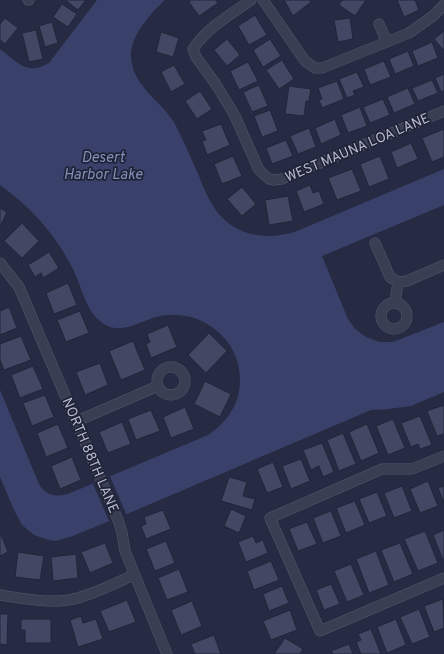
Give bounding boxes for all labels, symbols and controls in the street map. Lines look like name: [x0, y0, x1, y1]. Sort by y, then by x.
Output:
street label: WEST MAUNA LOA LANE: [283, 110, 432, 187]
water label: Desert Harbor Lake: [64, 149, 143, 185]
street label: NORTH 88TH LANE: [58, 395, 122, 516]

